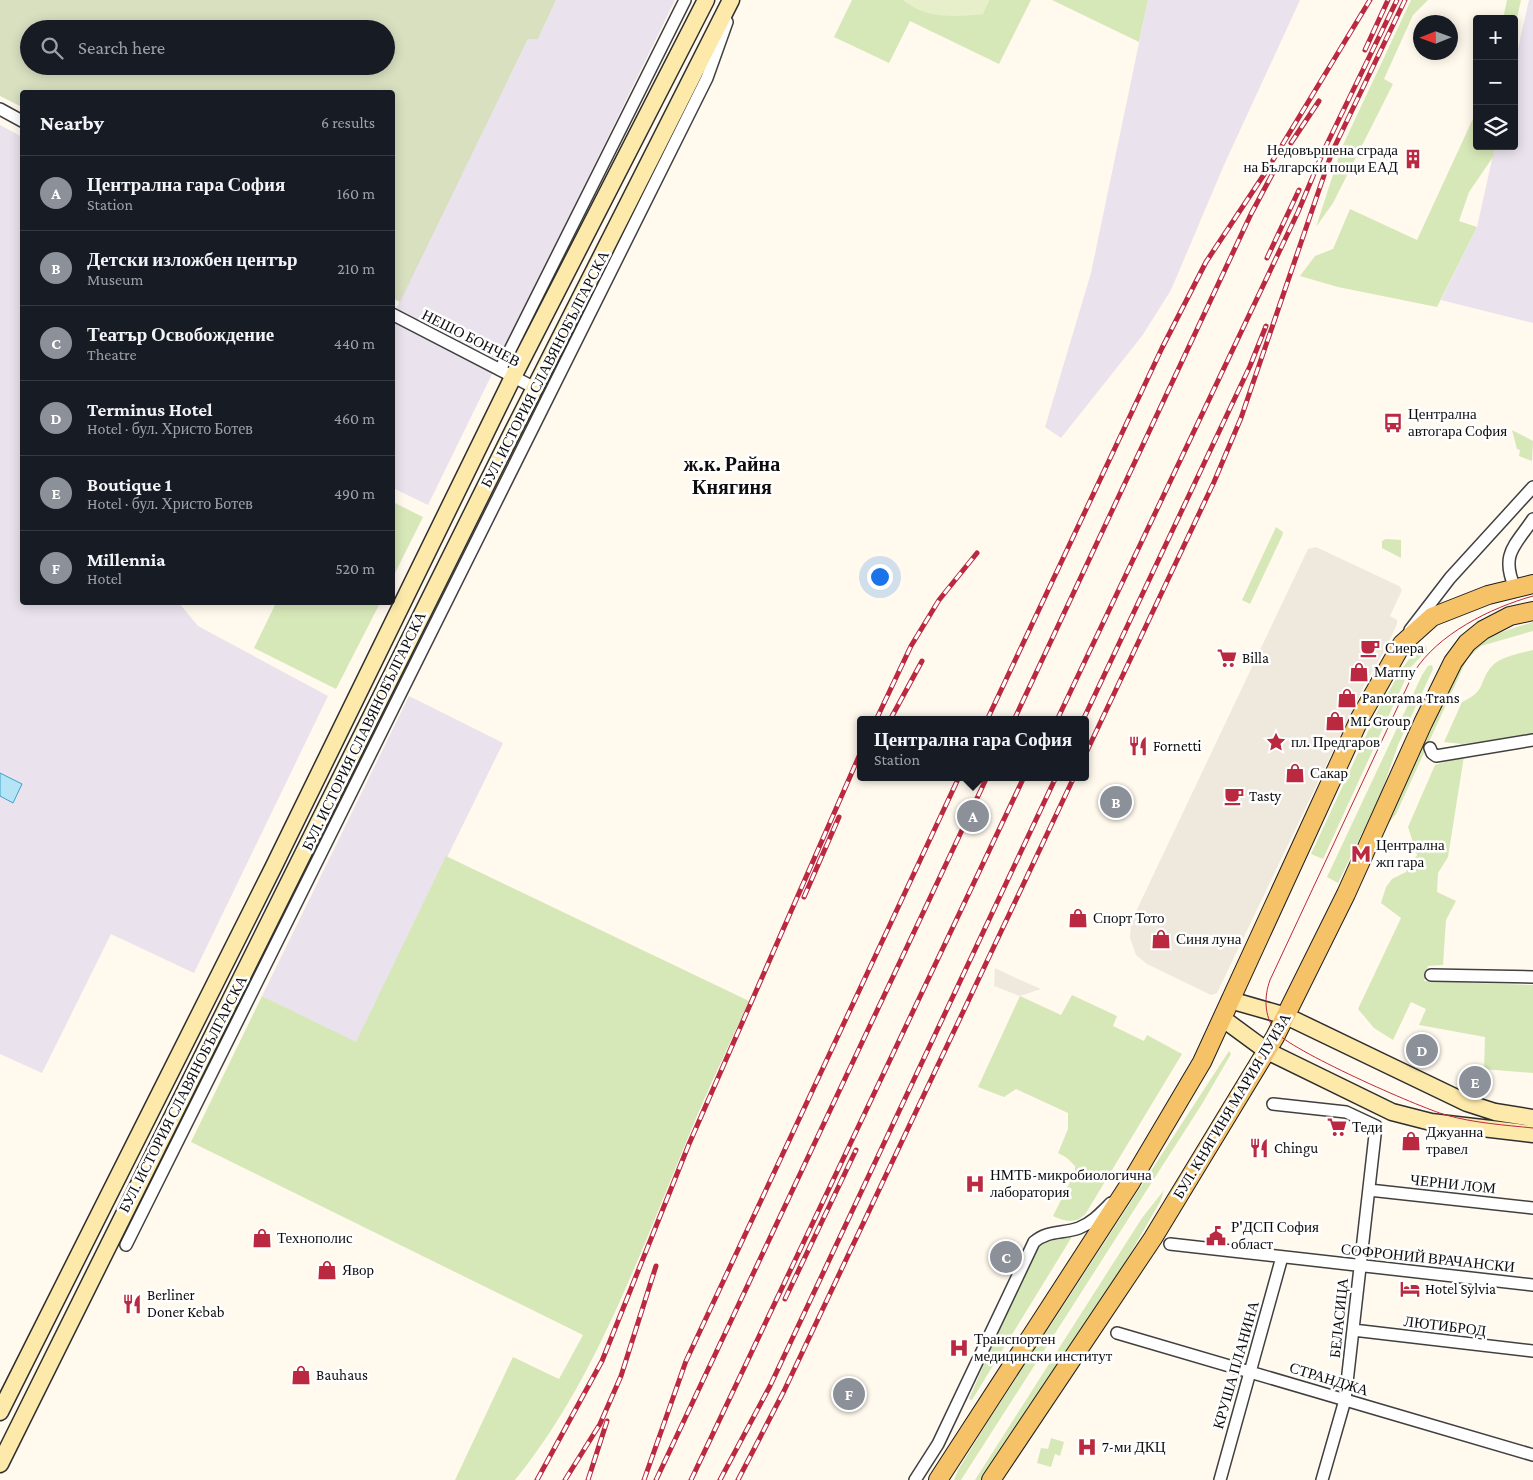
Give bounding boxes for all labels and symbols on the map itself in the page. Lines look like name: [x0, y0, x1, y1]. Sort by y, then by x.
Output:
north arrow: [1413, 15, 1458, 60]
place label: Недовършена сграда на Български пощи ЕАД: [1243, 142, 1398, 175]
building icon: Недовършена сграда на Български пощи ЕАД: [1402, 148, 1424, 170]
street label: БУЛ. ИСТОРИЯ СЛАВЯНОБЪЛГАРСКА: [478, 248, 612, 490]
street label: НЕШО БОНЧЕВ: [419, 306, 523, 370]
place label: Централна автогара София: [1408, 406, 1507, 439]
bus stop icon: Централна автогара София: [1382, 412, 1404, 434]
district label: ж.к. Райна Княгиня: [684, 453, 780, 498]
your location: [867, 564, 893, 590]
street label: БУЛ. ИСТОРИЯ СЛАВЯНОБЪЛГАРСКА: [299, 609, 429, 853]
cafe icon: Сиера: [1359, 637, 1381, 659]
place label: Сиера: [1385, 640, 1424, 656]
supermarket icon: Billa: [1216, 647, 1238, 669]
place label: Billa: [1242, 650, 1269, 666]
shop icon: Матпу: [1348, 661, 1370, 683]
place label: Матпу: [1374, 664, 1416, 680]
shop icon: Panorama Trans: [1336, 687, 1358, 709]
place label: Panorama Trans: [1362, 690, 1460, 706]
shop icon: ML Group: [1324, 710, 1346, 732]
place label: ML Group: [1350, 713, 1411, 730]
place icon: пл. Предгаров: [1265, 731, 1287, 753]
place label: пл. Предгаров: [1291, 734, 1380, 750]
restaurant icon: Fornetti: [1127, 735, 1149, 757]
place label: Fornetti: [1153, 738, 1201, 754]
shop icon: Сакар: [1284, 762, 1306, 784]
place label: Сакар: [1310, 765, 1348, 781]
pin: B: [1100, 783, 1132, 821]
cafe icon: Tasty: [1223, 785, 1245, 807]
place label: Tasty: [1249, 788, 1281, 805]
pin: A: [957, 797, 989, 835]
place label: Централна жп гара: [1375, 837, 1445, 870]
metro station icon: Централна жп гара: [1350, 843, 1372, 865]
shop icon: Спорт Тото: [1067, 907, 1089, 929]
place label: Спорт Тото: [1093, 910, 1164, 926]
shop icon: Синя луна: [1150, 928, 1172, 950]
place label: Синя луна: [1176, 931, 1242, 947]
street label: БУЛ. ИСТОРИЯ СЛАВЯНОБЪЛГАРСКА: [116, 973, 250, 1215]
street label: БУЛ. КНЯГИНЯ МАРИЯ ЛУИЗА: [1170, 1010, 1294, 1202]
pin: D: [1406, 1031, 1438, 1069]
pin: E: [1459, 1063, 1491, 1101]
supermarket icon: Теди: [1326, 1116, 1348, 1138]
place label: Теди: [1352, 1119, 1383, 1135]
place label: Джуанна травел: [1426, 1124, 1484, 1157]
shop icon: Джуанна травел: [1400, 1130, 1422, 1152]
restaurant icon: Chingu: [1248, 1137, 1270, 1159]
place label: Chingu: [1274, 1140, 1318, 1157]
place label: НМТБ-микробиологична лаборатория: [990, 1167, 1152, 1200]
street label: ЧЕРНИ ЛОМ: [1409, 1172, 1497, 1196]
hospital icon: НМТБ-микробиологична лаборатория: [964, 1173, 986, 1195]
place label: Р'ДСП София област: [1231, 1219, 1319, 1252]
public building icon: Р'ДСП София област: [1205, 1225, 1227, 1247]
shop icon: Технополис: [251, 1227, 273, 1249]
place label: Технополис: [277, 1230, 353, 1246]
pin: C: [990, 1238, 1022, 1276]
street label: СОФРОНИЙ ВРАЧАНСКИ: [1340, 1241, 1516, 1275]
shop icon: Явор: [316, 1259, 338, 1281]
place label: Явор: [342, 1262, 374, 1278]
street label: БЕЛАСИЦА: [1327, 1277, 1351, 1359]
hotel icon: Hotel Sylvia: [1399, 1278, 1421, 1300]
place label: Hotel Sylvia: [1425, 1281, 1496, 1298]
place label: Berliner Doner Kebab: [147, 1287, 225, 1320]
restaurant icon: Berliner Doner Kebab: [121, 1293, 143, 1315]
street label: КРУША ПЛАНИНА: [1210, 1299, 1262, 1431]
street label: ЛЮТИБРОД: [1403, 1313, 1487, 1339]
place label: Транспортен медицински институт: [974, 1331, 1113, 1364]
hospital icon: Транспортен медицински институт: [948, 1337, 970, 1359]
street label: СТРАНДЖА: [1288, 1359, 1371, 1399]
shop icon: Bauhaus: [290, 1364, 312, 1386]
place label: Bauhaus: [316, 1367, 368, 1383]
pin: F: [833, 1375, 865, 1413]
hospital icon: 7-ми ДКЦ: [1076, 1436, 1098, 1458]
place label: 7-ми ДКЦ: [1102, 1439, 1166, 1455]

